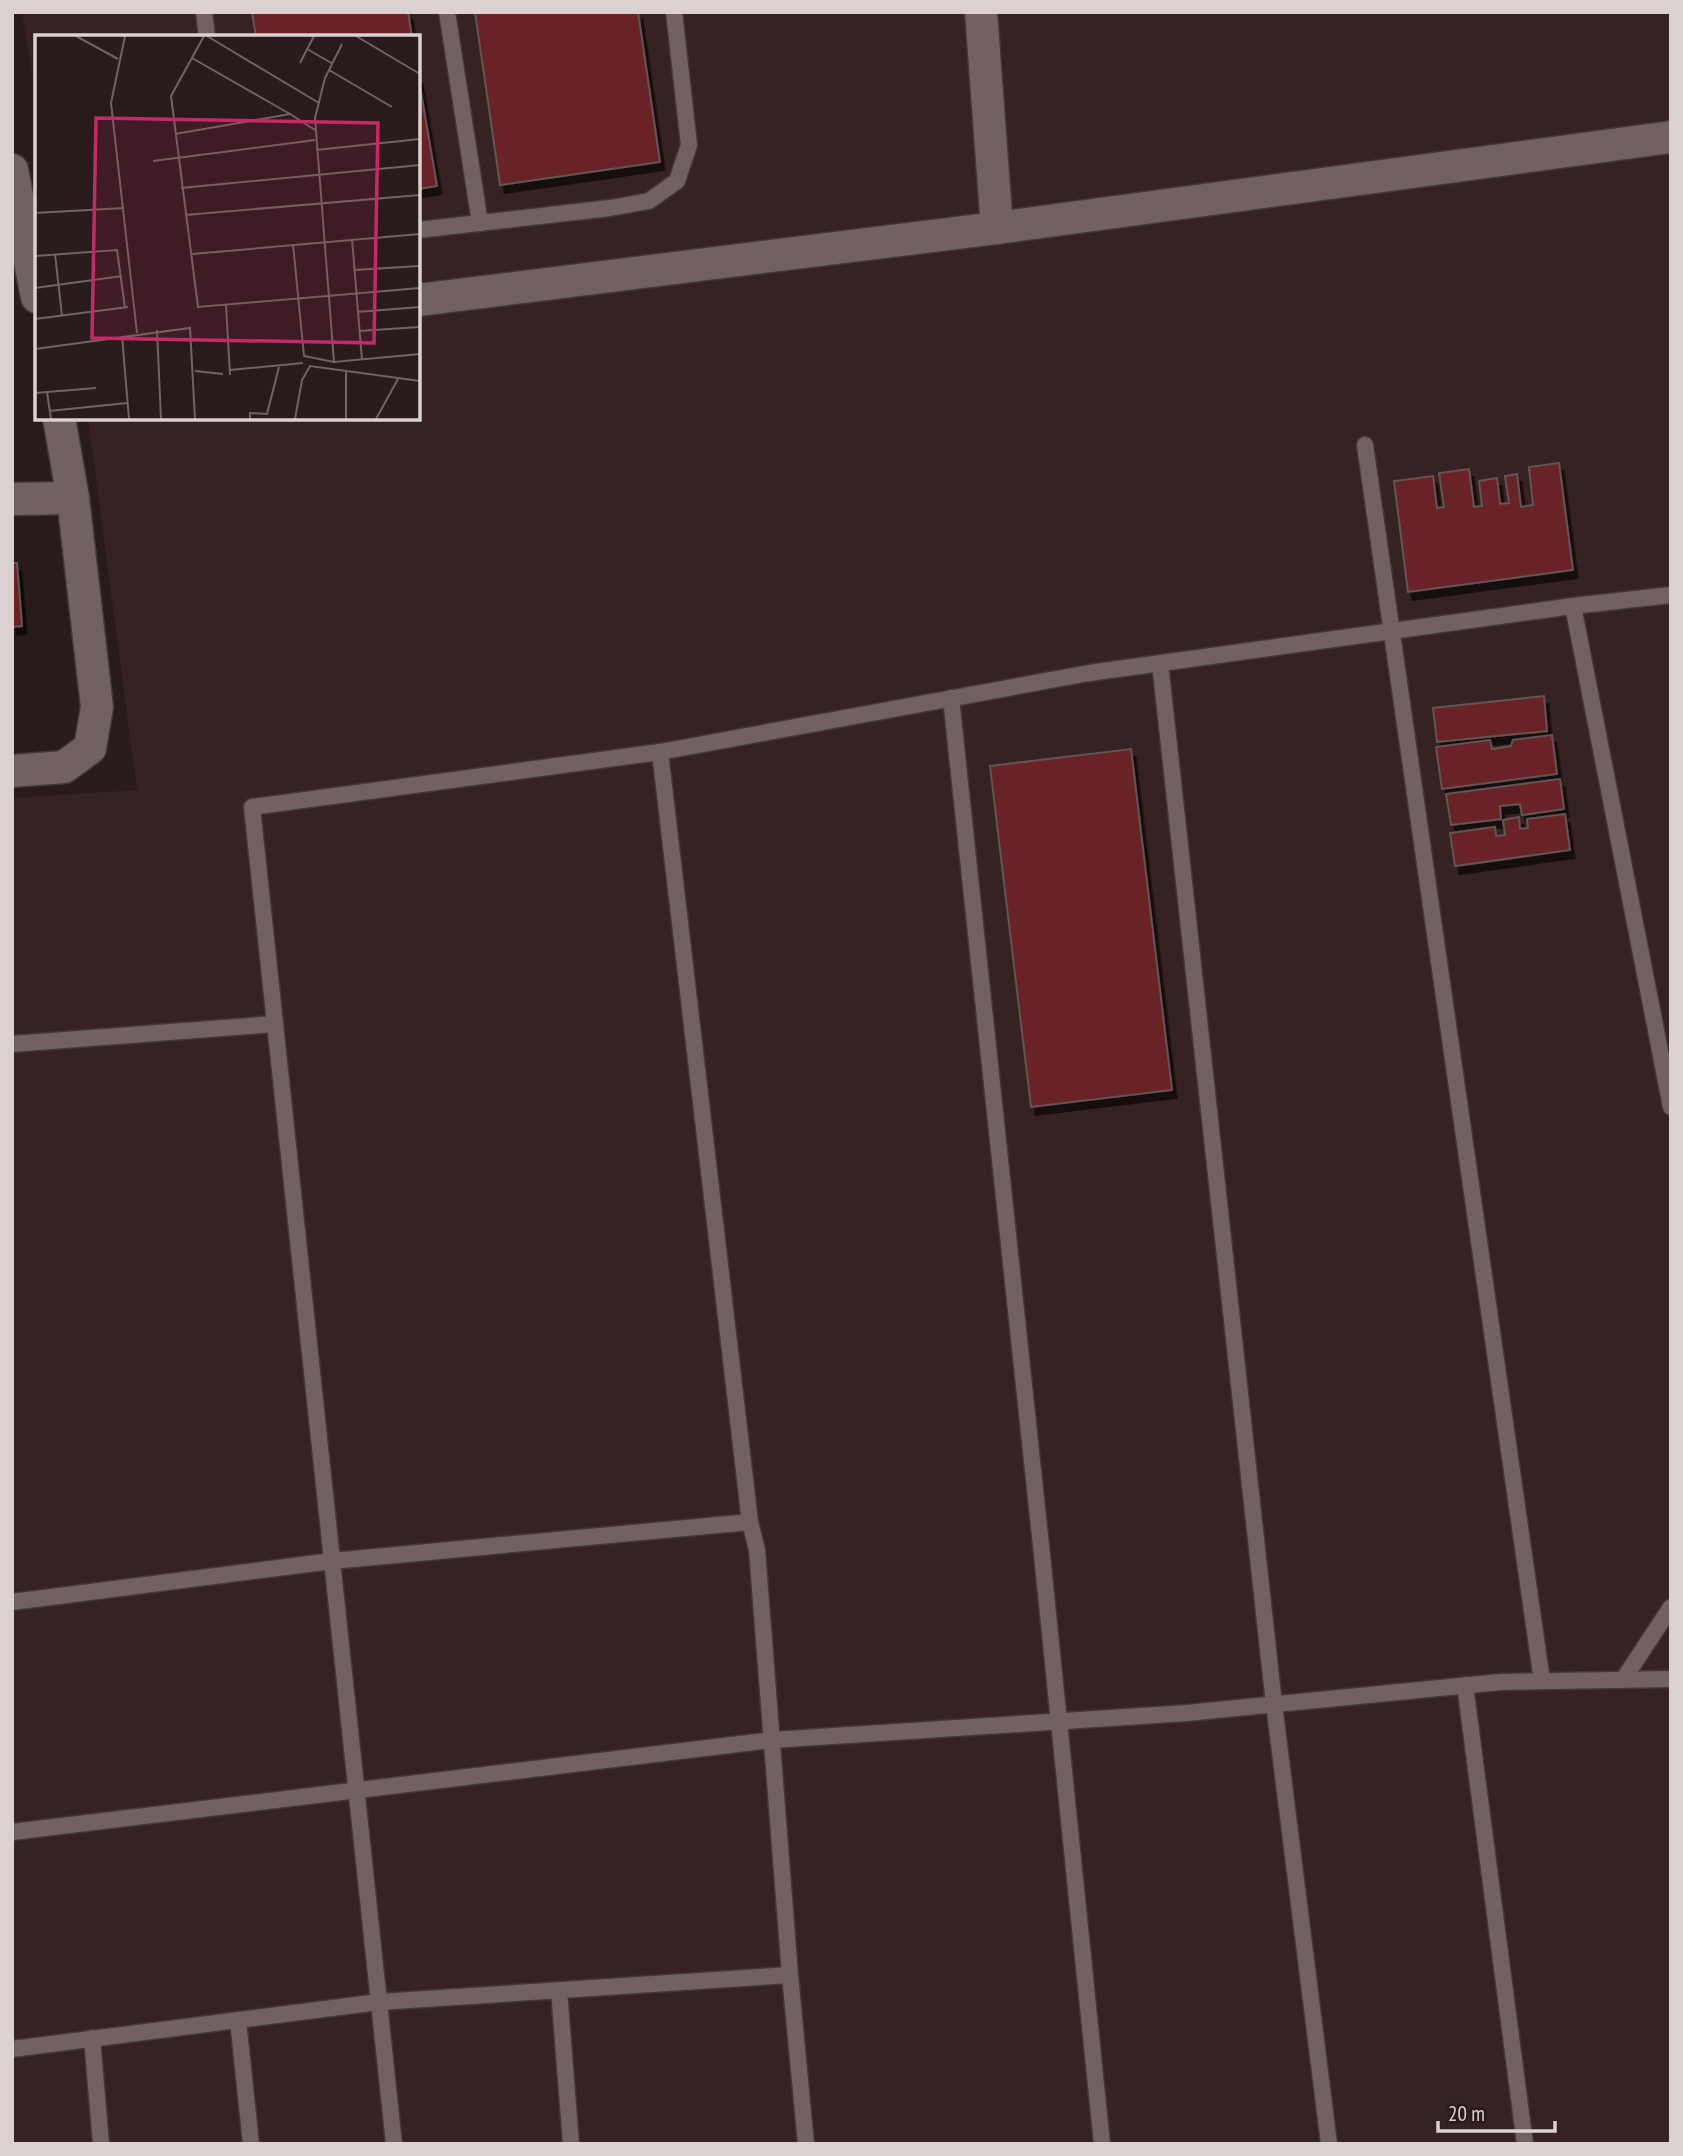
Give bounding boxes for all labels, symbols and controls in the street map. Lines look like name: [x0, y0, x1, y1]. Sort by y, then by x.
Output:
inset map: [35, 35, 420, 420]
scale bar: [1438, 2090, 1555, 2134]
text: 20 m: [1448, 2100, 1485, 2127]

